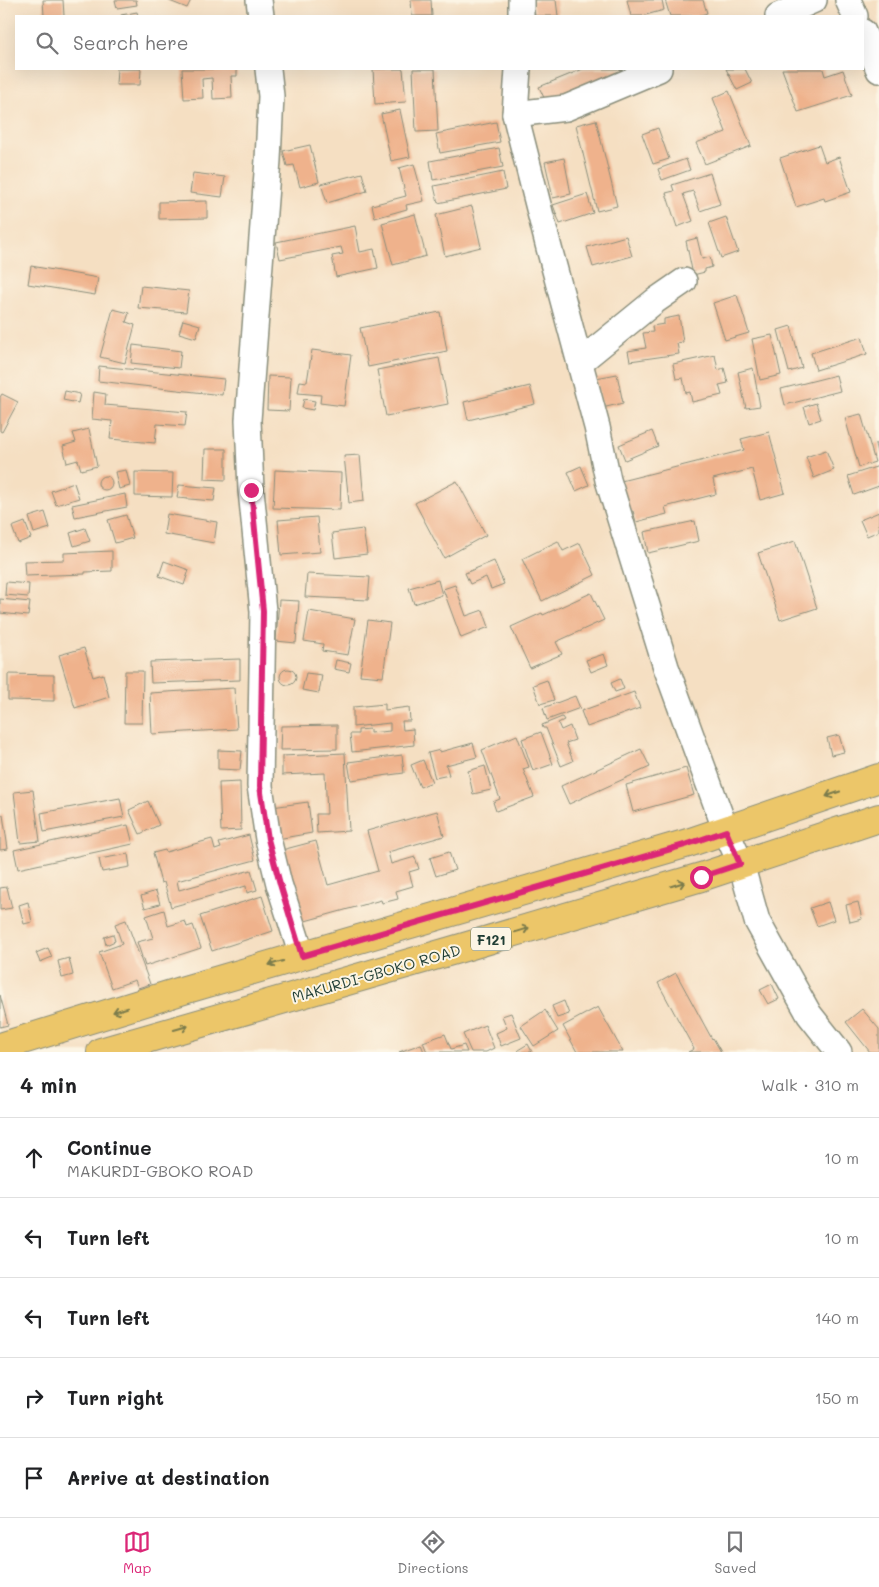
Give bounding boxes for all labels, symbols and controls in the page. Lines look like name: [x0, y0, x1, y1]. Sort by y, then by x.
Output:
search box: [15, 15, 864, 70]
icon: search: [33, 29, 61, 57]
text: Search here: [73, 30, 189, 55]
route end: [240, 479, 263, 502]
one-way arrow: [826, 790, 841, 799]
route start: [690, 866, 713, 889]
one-way arrow: [670, 879, 686, 889]
one-way arrow: [514, 925, 530, 935]
road number: F121: [471, 928, 511, 951]
street label: MAKURDI-GBOKO ROAD: [289, 939, 463, 1007]
one-way arrow: [268, 959, 284, 969]
one-way arrow: [112, 1006, 128, 1016]
one-way arrow: [173, 1023, 189, 1033]
text: 4 min: [20, 1071, 77, 1098]
text: Walk · 310 m: [761, 1074, 859, 1095]
text: Continue: [67, 1135, 152, 1160]
icon: ahead: [20, 1144, 48, 1172]
text: 10 m: [824, 1147, 859, 1168]
text: MAKURDI-GBOKO ROAD: [67, 1160, 253, 1181]
icon: left: [20, 1224, 48, 1252]
text: Turn left: [67, 1225, 150, 1250]
text: 10 m: [824, 1227, 859, 1248]
icon: left: [20, 1304, 48, 1332]
text: Turn left: [67, 1305, 150, 1330]
text: 140 m: [815, 1307, 859, 1328]
icon: right: [20, 1384, 48, 1412]
text: Turn right: [67, 1385, 164, 1410]
text: 150 m: [815, 1387, 859, 1408]
icon: arrive: [20, 1464, 48, 1492]
text: Arrive at destination: [67, 1465, 270, 1490]
tab: Map: [123, 1528, 151, 1577]
tab: Directions: [397, 1528, 469, 1577]
tab: Saved: [714, 1528, 756, 1577]

